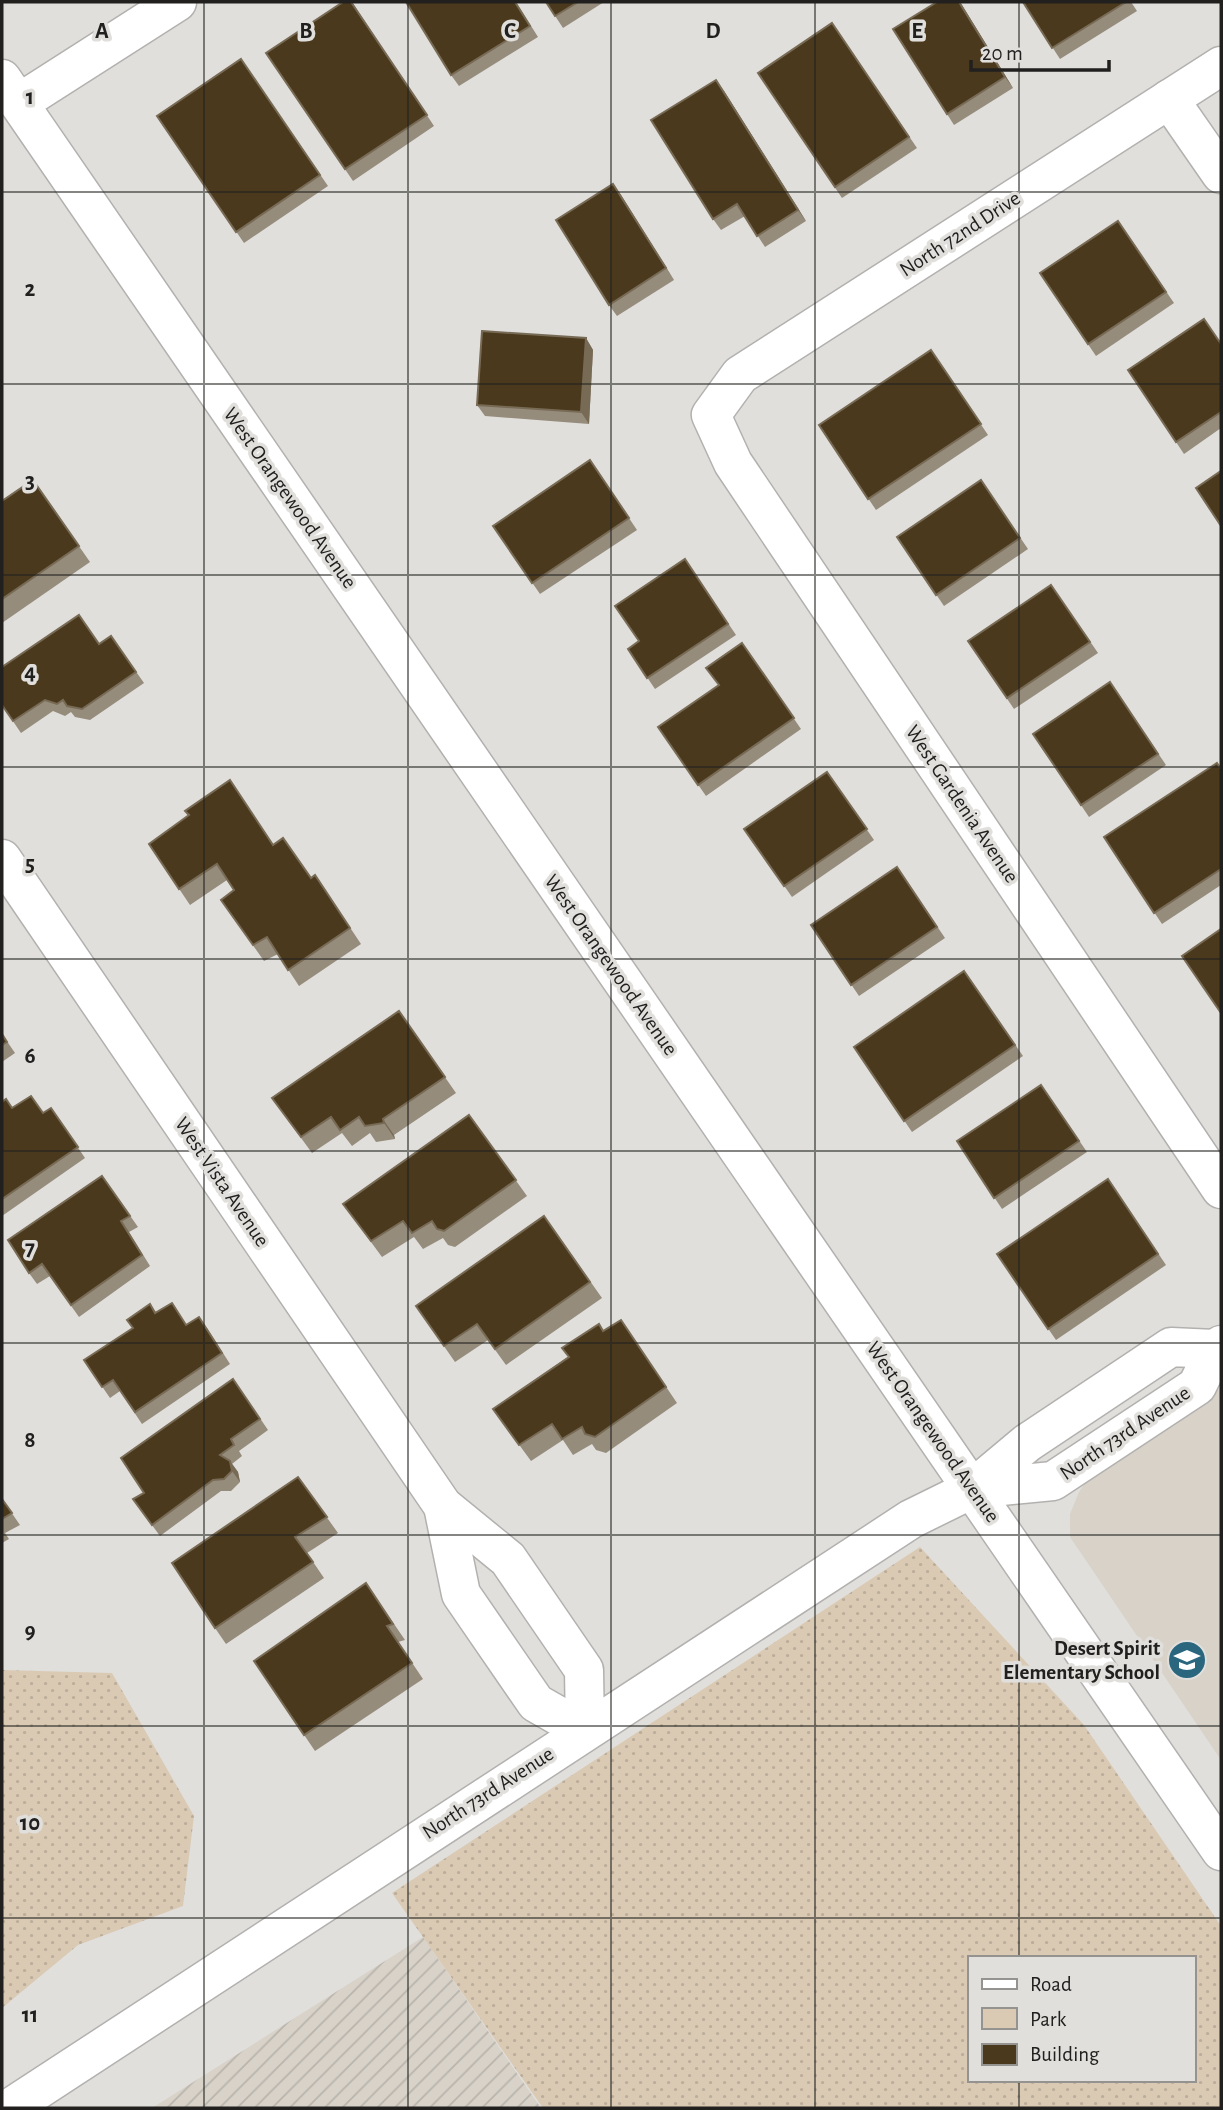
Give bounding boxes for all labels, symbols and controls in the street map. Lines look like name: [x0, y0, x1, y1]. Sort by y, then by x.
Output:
text: A: [95, 20, 109, 43]
text: B: [299, 20, 313, 43]
text: C: [504, 20, 516, 43]
text: D: [705, 20, 721, 43]
text: E: [911, 20, 923, 43]
scale bar: [971, 28, 1109, 72]
text: 20 m: [982, 43, 1023, 64]
text: 1: [26, 86, 34, 109]
street label: North 72nd Drive: [896, 187, 1024, 281]
text: 2: [25, 278, 36, 301]
street label: West Orangewood Avenue: [220, 404, 360, 592]
text: 3: [25, 470, 35, 493]
text: 4: [24, 661, 36, 684]
street label: West Gardenia Avenue: [902, 721, 1022, 887]
text: 5: [25, 853, 35, 876]
street label: West Orangewood Avenue: [541, 871, 681, 1059]
text: 6: [24, 1045, 36, 1068]
street label: West Vista Avenue: [171, 1113, 273, 1251]
text: 7: [25, 1237, 35, 1260]
street label: West Orangewood Avenue: [863, 1338, 1003, 1526]
street label: North 73rd Avenue: [1056, 1382, 1194, 1484]
text: 8: [24, 1429, 36, 1452]
text: 9: [24, 1620, 36, 1643]
place label: Desert Spirit Elementary School: [1003, 1638, 1160, 1683]
school or university icon: Desert Spirit Elementary School: [1166, 1639, 1208, 1681]
street label: North 73rd Avenue: [419, 1743, 557, 1843]
text: 10: [20, 1812, 40, 1835]
legend: [968, 1956, 1195, 2082]
text: Road: [1030, 1974, 1072, 1995]
text: 11: [22, 2004, 38, 2027]
text: Park: [1030, 2009, 1067, 2030]
text: Building: [1030, 2044, 1100, 2065]

